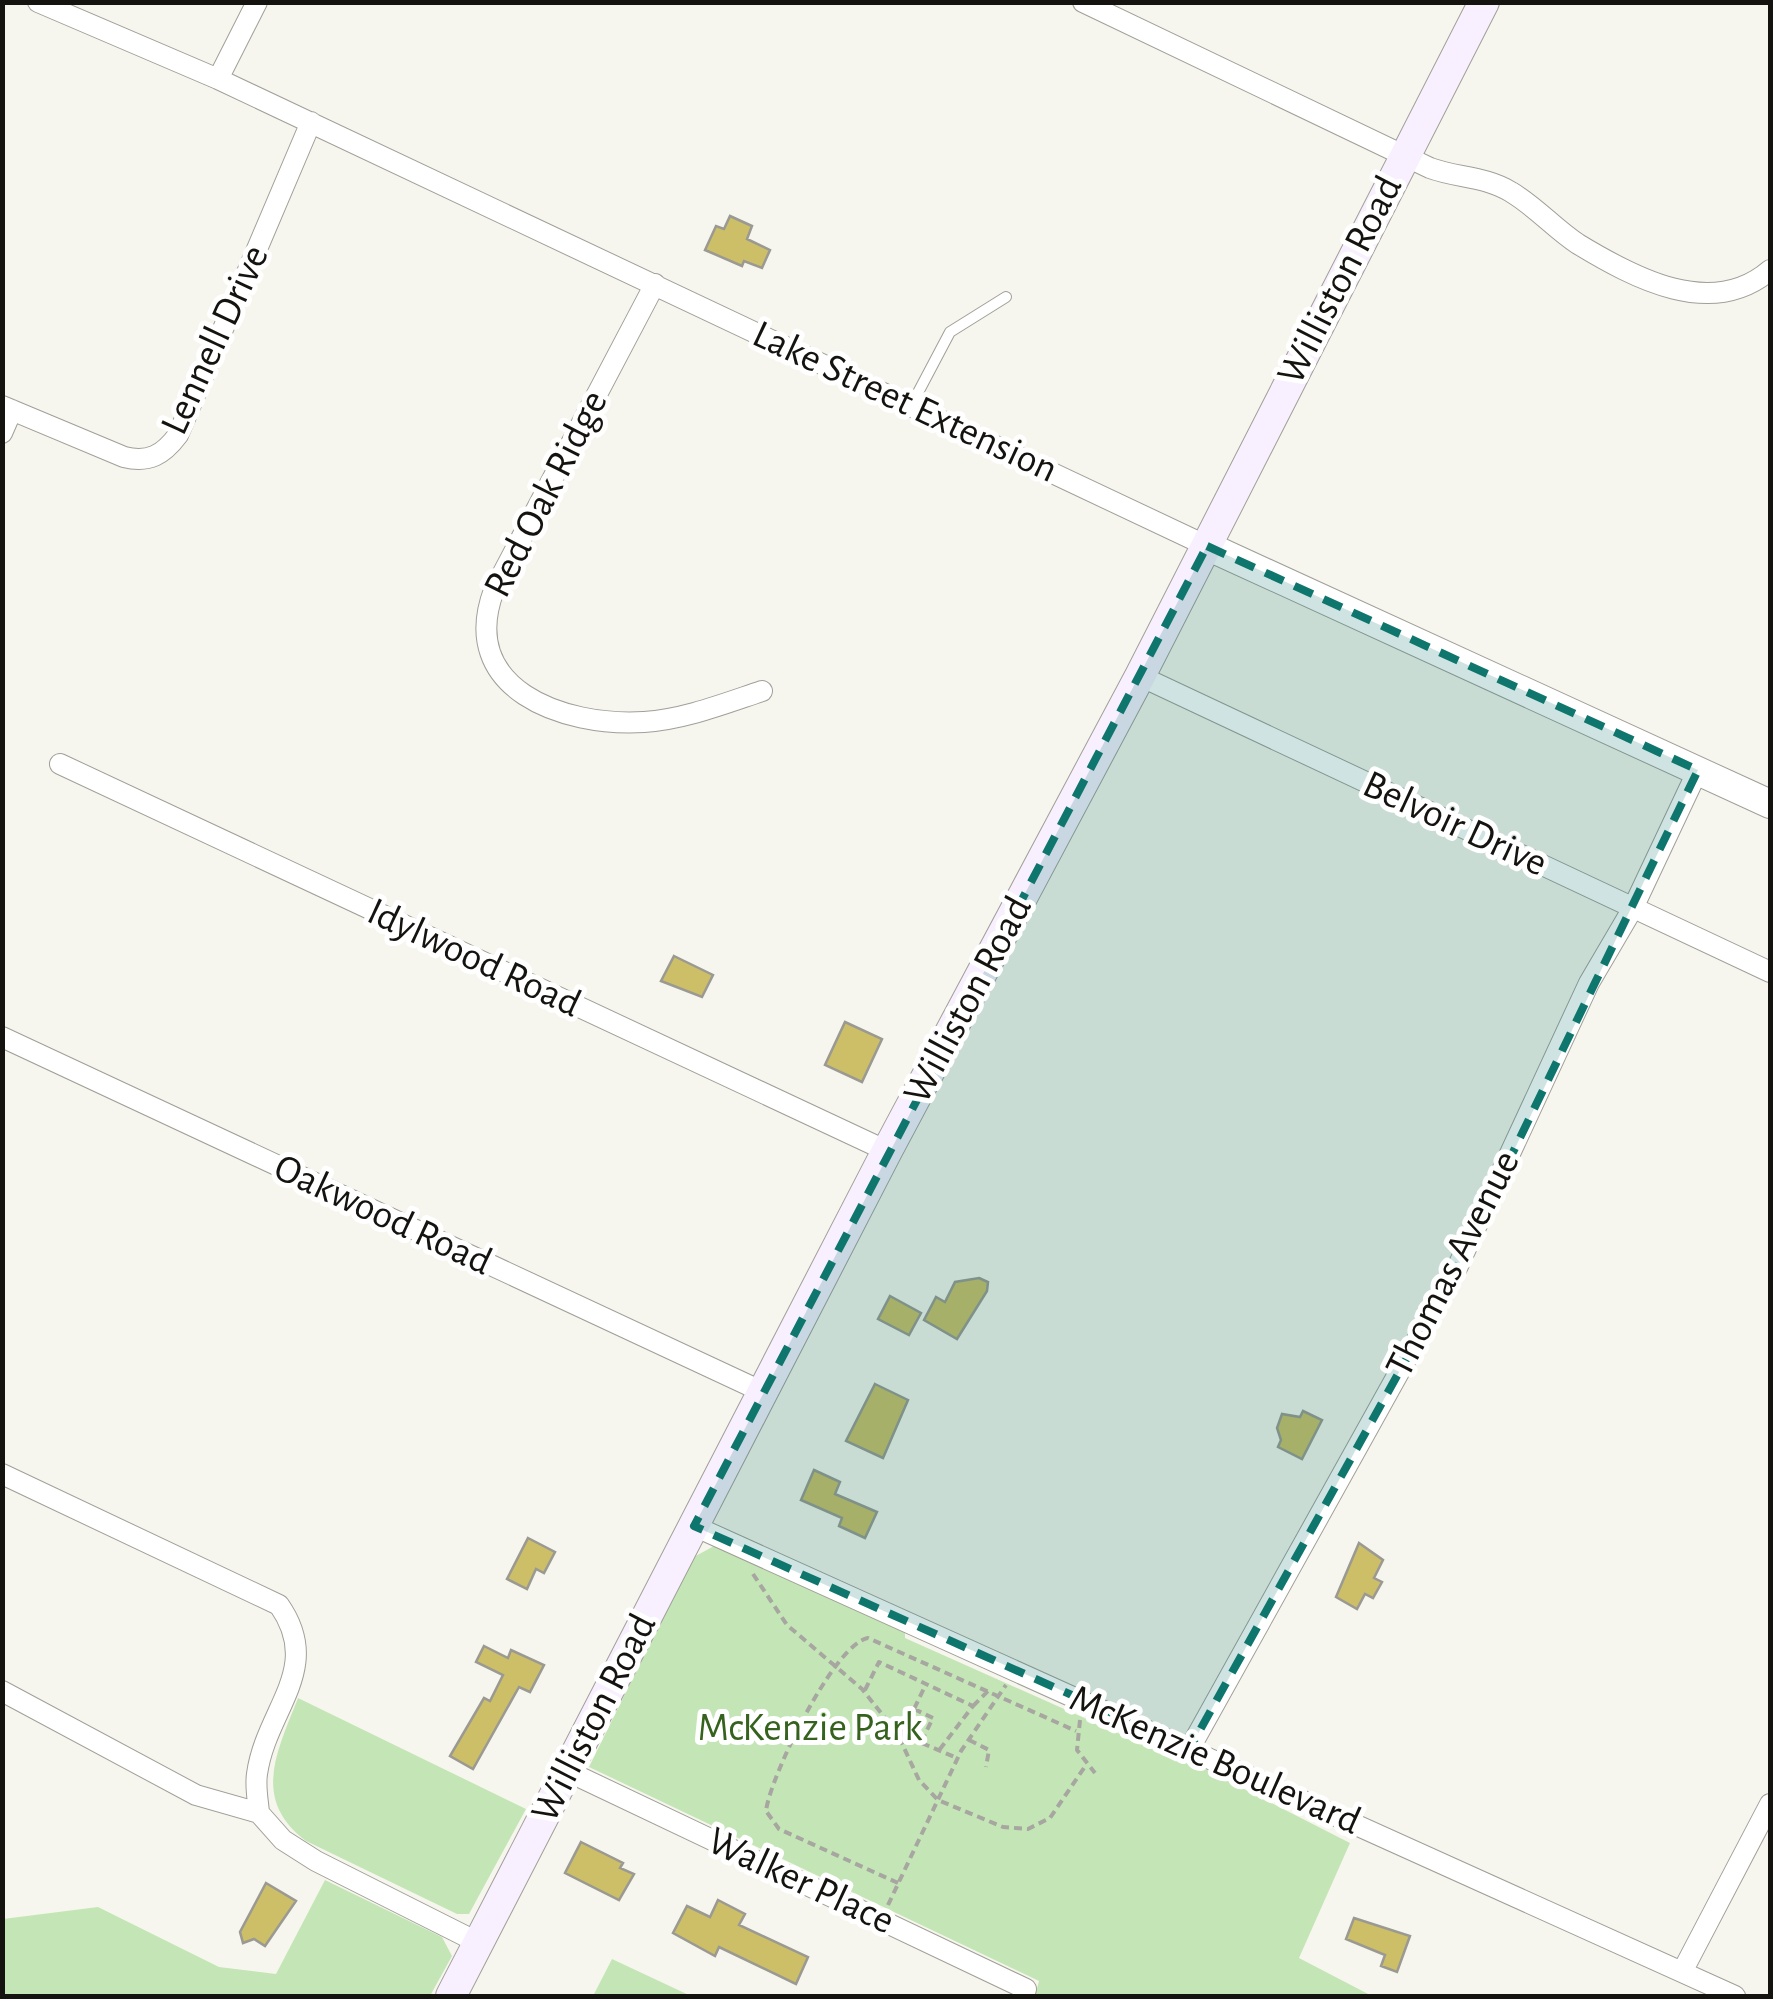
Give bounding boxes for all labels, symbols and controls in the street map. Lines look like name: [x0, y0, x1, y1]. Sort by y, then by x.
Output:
street label: Williston Road: [1270, 169, 1410, 391]
street label: Lennell Drive: [154, 239, 276, 441]
street label: Lake Street Extension: [747, 314, 1063, 490]
street label: Red Oak Ridge: [477, 384, 615, 604]
street label: Belvoir Drive: [1357, 764, 1553, 884]
street label: Williston Road: [897, 890, 1039, 1110]
street label: Idylwood Road: [361, 891, 587, 1025]
street label: Thomas Avenue: [1379, 1145, 1527, 1383]
street label: Oakwood Road: [268, 1147, 498, 1283]
street label: Williston Road: [524, 1607, 664, 1829]
street label: McKenzie Boulevard: [1064, 1678, 1366, 1842]
park label: McKenzie Park: [697, 1708, 923, 1748]
street label: Walker Place: [702, 1821, 900, 1941]

